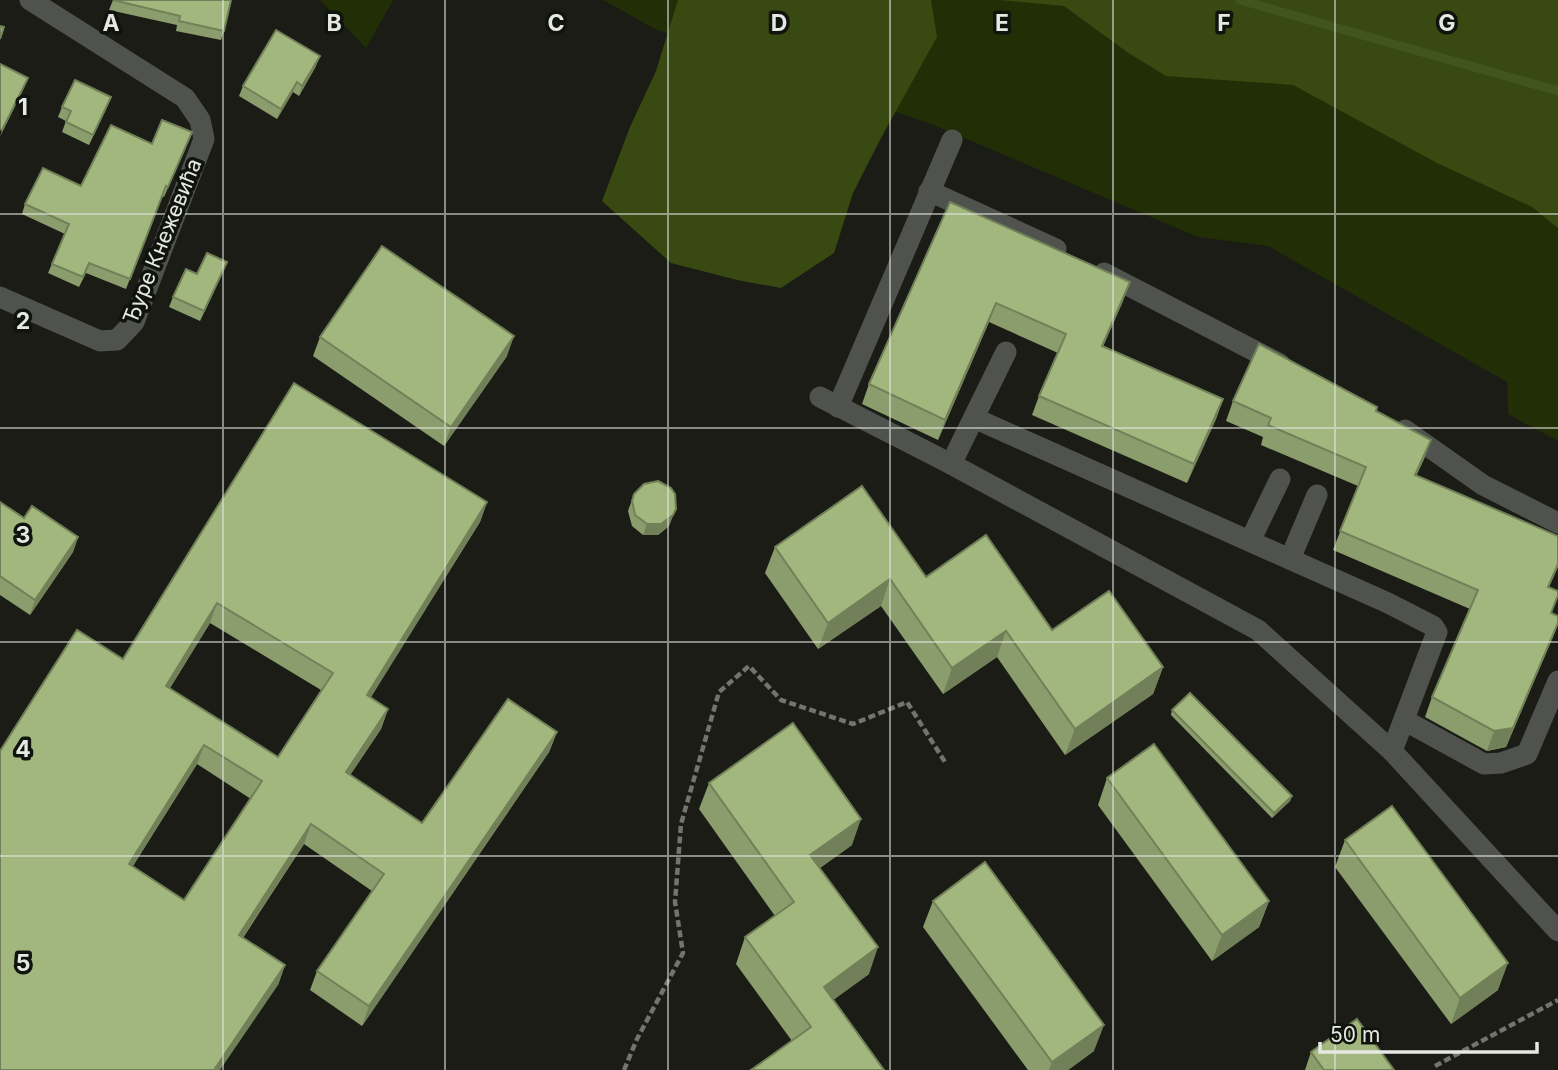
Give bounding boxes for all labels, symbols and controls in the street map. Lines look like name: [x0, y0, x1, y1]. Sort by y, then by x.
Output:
text: A: [102, 9, 120, 37]
text: B: [326, 9, 342, 37]
text: C: [547, 9, 565, 37]
text: D: [771, 9, 787, 37]
text: E: [995, 9, 1009, 37]
text: F: [1217, 9, 1231, 37]
text: G: [1438, 9, 1456, 37]
text: 1: [18, 93, 28, 121]
street label: Ђуре Кнежевића: [118, 155, 206, 327]
text: 2: [16, 307, 30, 335]
text: 3: [16, 521, 30, 549]
text: 4: [15, 735, 31, 763]
text: 5: [16, 949, 30, 977]
scale bar: [1320, 1010, 1537, 1054]
text: 50 m: [1330, 1022, 1380, 1047]

